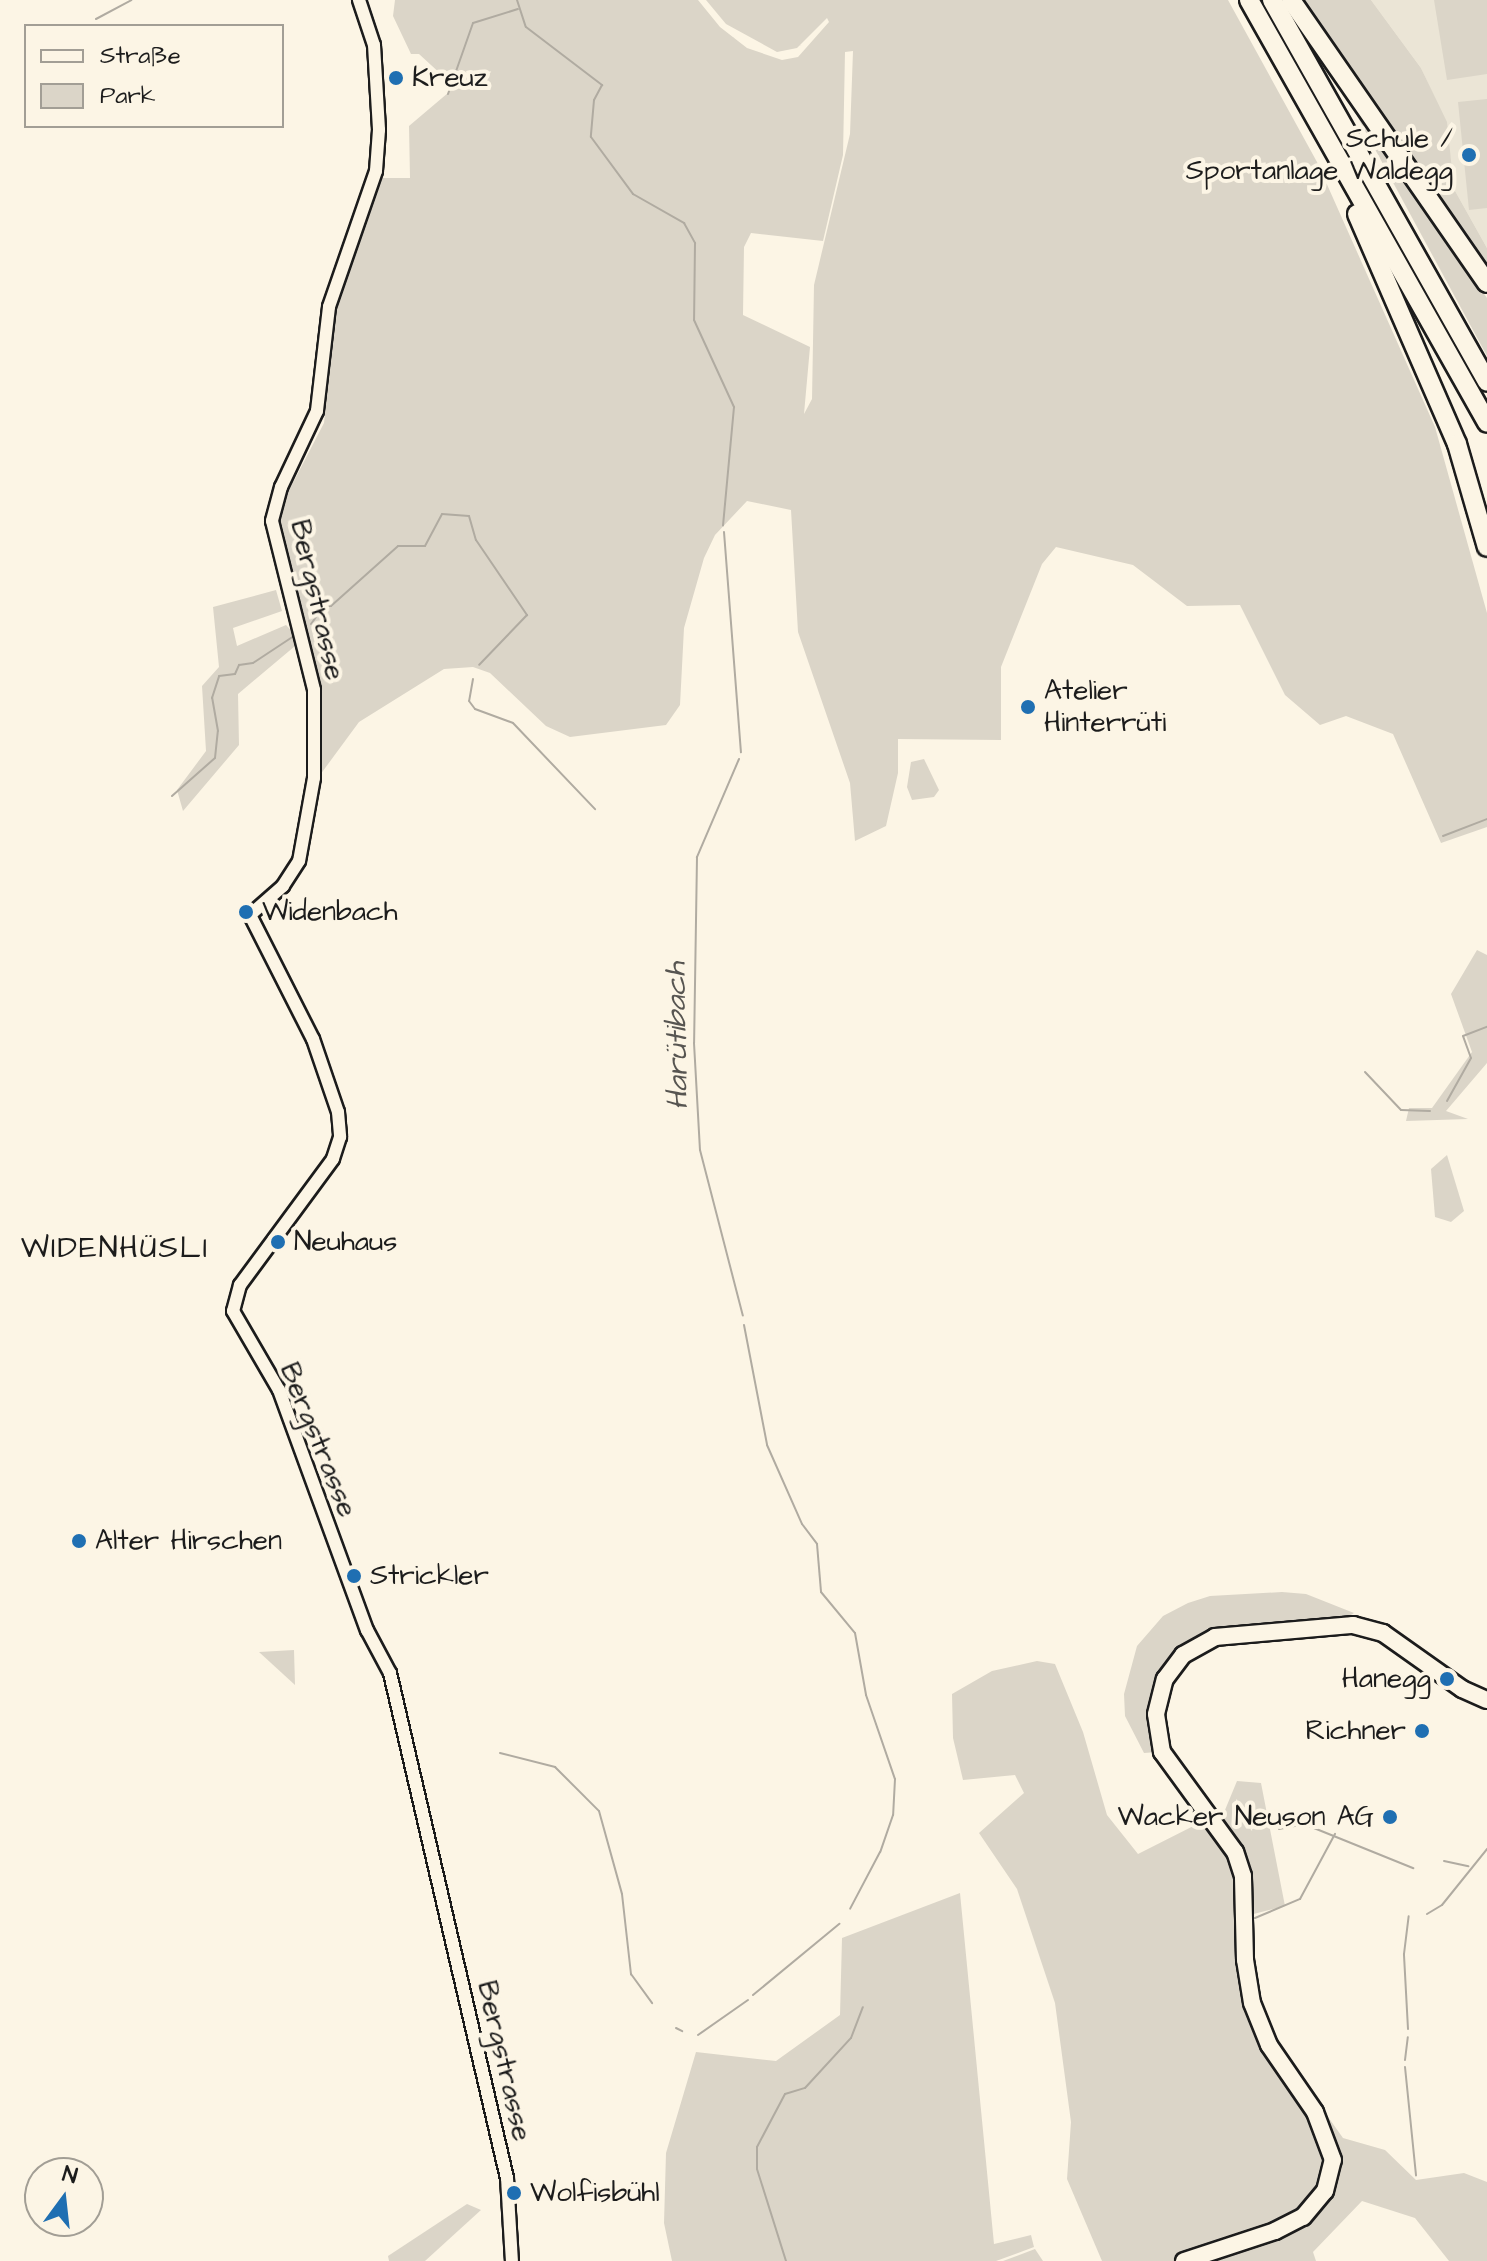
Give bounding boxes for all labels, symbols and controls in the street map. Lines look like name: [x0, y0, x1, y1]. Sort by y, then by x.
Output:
legend: [24, 24, 284, 128]
text: Straße: [100, 39, 181, 73]
place label: Kreuz: [412, 61, 488, 95]
marker: Kreuz: [387, 69, 405, 87]
text: Park: [100, 79, 156, 113]
place label: Schule / Sportanlage Waldegg: [1186, 122, 1453, 188]
marker: Schule / Sportanlage Waldegg: [1460, 146, 1478, 164]
street label: Bergstrasse: [282, 517, 352, 683]
place label: Atelier Hinterrüti: [1044, 674, 1166, 740]
marker: Atelier Hinterrüti: [1019, 698, 1037, 716]
place label: Widenbach: [262, 895, 398, 929]
marker: Widenbach: [237, 903, 255, 921]
water label: Harütibach: [658, 962, 696, 1110]
place label: Neuhaus: [294, 1225, 397, 1259]
district label: WIDENHÜSLI: [21, 1230, 209, 1266]
marker: Neuhaus: [269, 1233, 287, 1251]
street label: Bergstrasse: [272, 1358, 364, 1522]
place label: Alter Hirschen: [95, 1524, 282, 1558]
marker: Alter Hirschen: [70, 1532, 88, 1550]
place label: Strickler: [370, 1559, 489, 1593]
marker: Strickler: [345, 1567, 363, 1585]
place label: Hanegg: [1342, 1662, 1431, 1696]
marker: Hanegg: [1438, 1670, 1456, 1688]
place label: Richner: [1306, 1714, 1406, 1748]
marker: Richner: [1413, 1722, 1431, 1740]
place label: Wacker Neuson AG: [1117, 1800, 1374, 1834]
marker: Wacker Neuson AG: [1381, 1808, 1399, 1826]
street label: Bergstrasse: [469, 1978, 539, 2144]
north arrow: [24, 2157, 104, 2237]
text: N: [59, 2159, 80, 2192]
place label: Wolfisbühl: [530, 2176, 660, 2210]
marker: Wolfisbühl: [505, 2184, 523, 2202]

